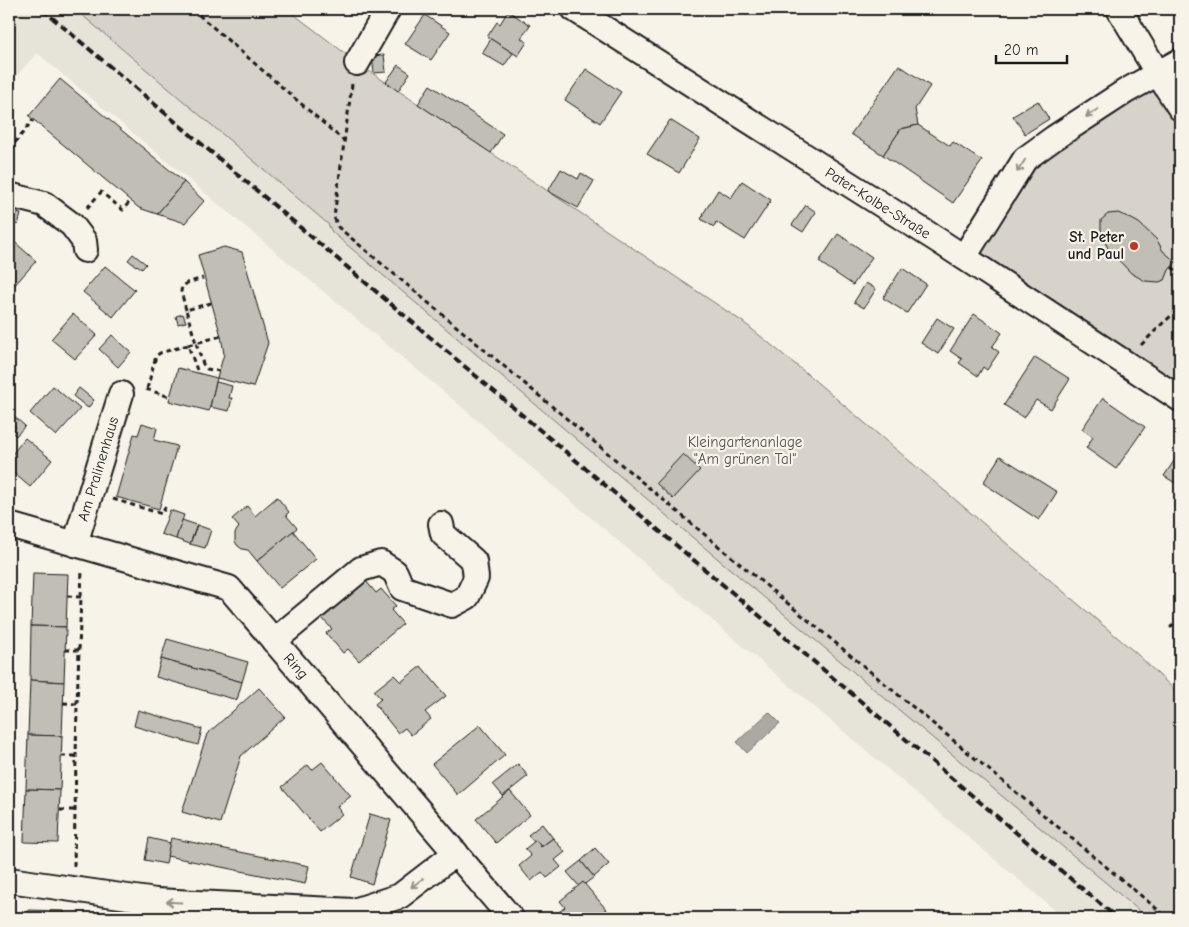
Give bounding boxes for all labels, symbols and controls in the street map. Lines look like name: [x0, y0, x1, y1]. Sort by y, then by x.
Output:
scale bar: [996, 32, 1068, 64]
text: 20 m: [1004, 41, 1038, 59]
one-way arrow: [1085, 108, 1099, 119]
one-way arrow: [1016, 158, 1026, 172]
street label: Pater-Kolbe-Straße: [822, 163, 934, 243]
place label: St. Peter und Paul: [1068, 228, 1124, 263]
marker: St. Peter und Paul: [1128, 240, 1140, 252]
street label: Am Pralinenhaus: [74, 415, 122, 523]
park label: Kleingartenanlage "Am grünen Tal": [688, 433, 803, 468]
street label: Ring: [280, 649, 312, 683]
one-way arrow: [410, 878, 424, 888]
one-way arrow: [167, 898, 183, 907]

